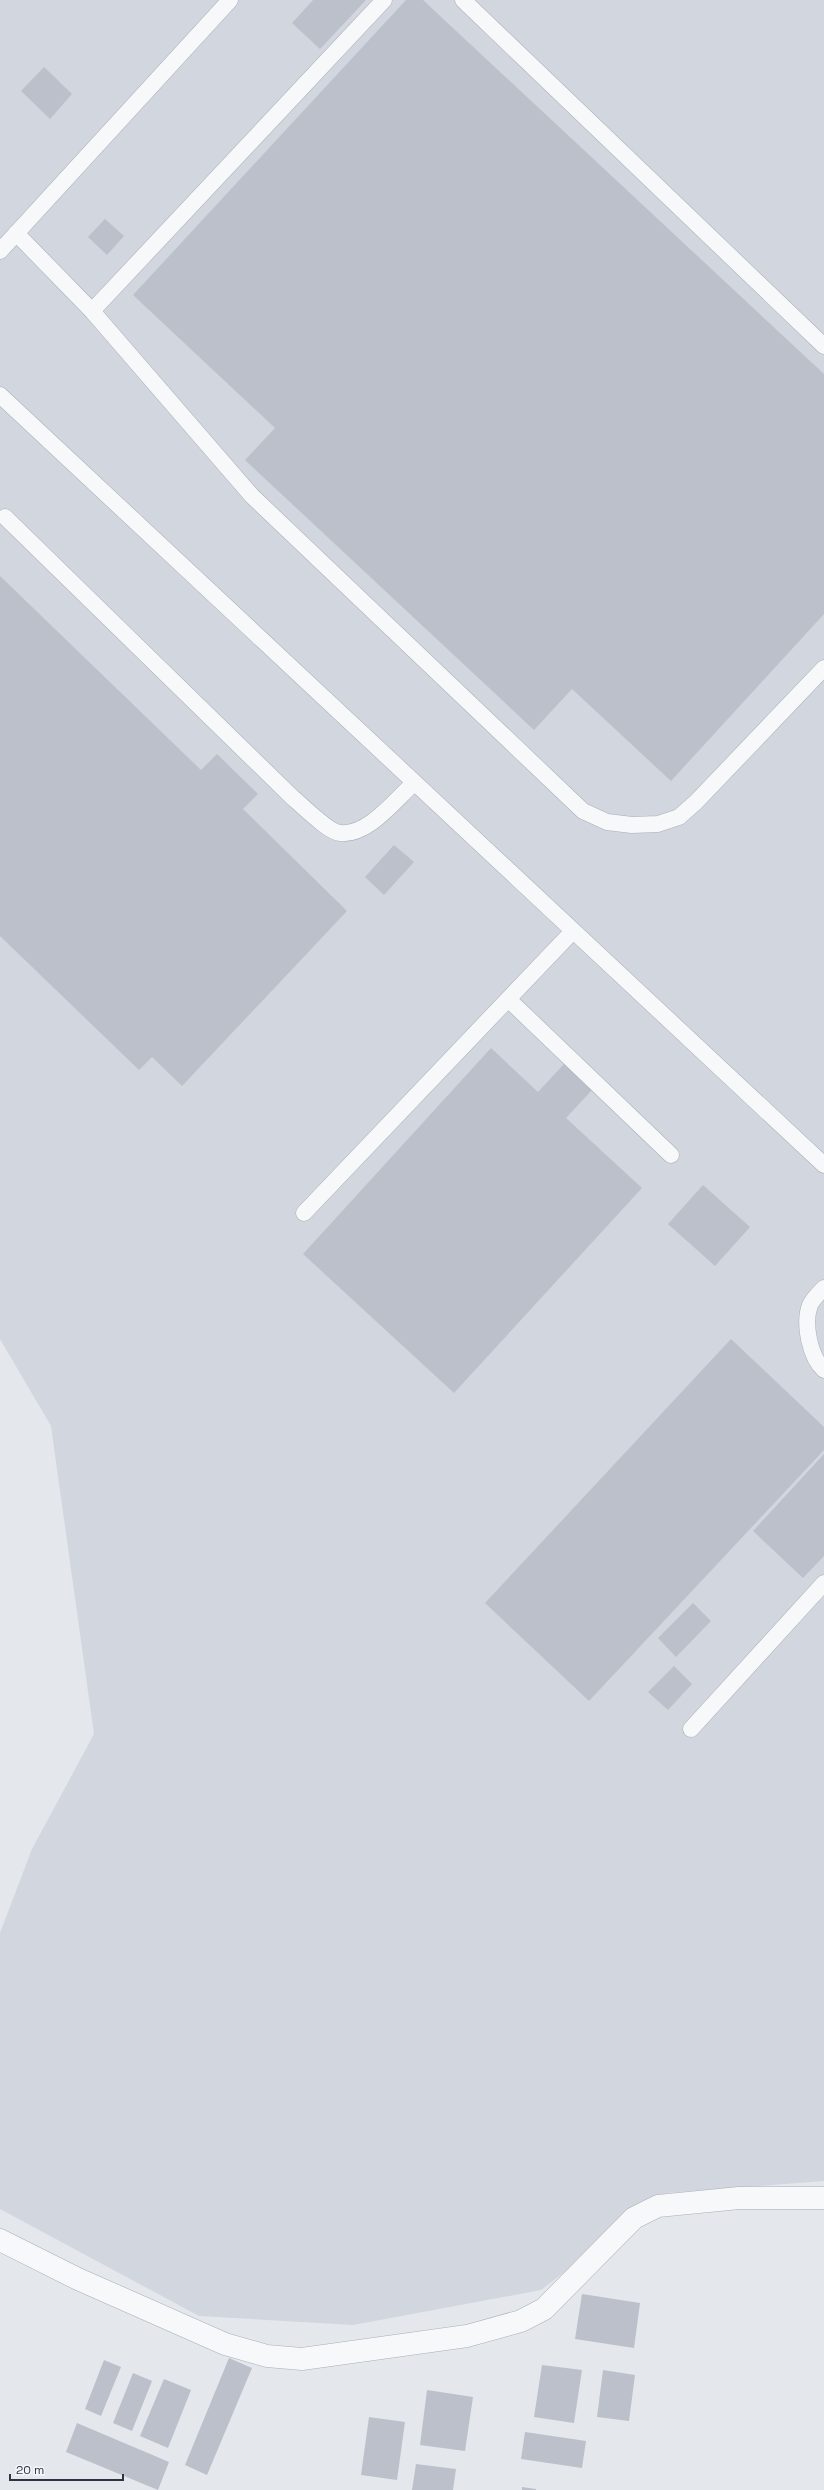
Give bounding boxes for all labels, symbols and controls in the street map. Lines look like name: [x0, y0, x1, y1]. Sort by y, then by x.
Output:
scale bar: [10, 2456, 123, 2482]
text: 20 m: [16, 2462, 44, 2478]

